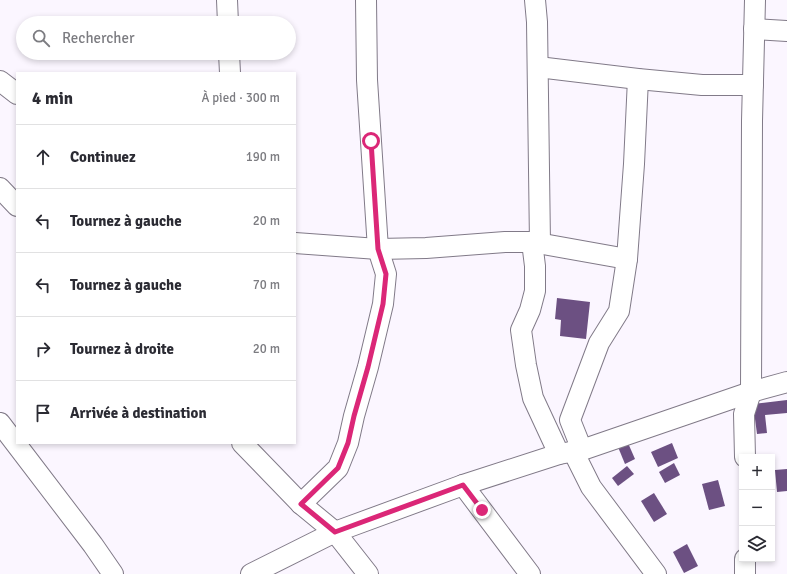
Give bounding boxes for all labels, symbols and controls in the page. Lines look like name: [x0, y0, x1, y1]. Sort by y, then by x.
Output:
search box: [16, 16, 296, 60]
icon: search: [30, 27, 52, 49]
text: Rechercher: [62, 29, 135, 47]
text: 4 min: [32, 88, 73, 109]
text: À pied · 300 m: [201, 90, 280, 106]
route start: [362, 132, 380, 150]
icon: ahead: [32, 146, 54, 168]
text: Continuez: [70, 148, 136, 166]
text: 190 m: [246, 149, 280, 165]
icon: left: [32, 210, 54, 232]
text: Tournez à gauche: [70, 212, 182, 230]
text: 20 m: [253, 213, 280, 229]
icon: left: [32, 274, 54, 296]
text: Tournez à gauche: [70, 276, 182, 294]
text: 70 m: [253, 277, 280, 293]
icon: right: [32, 338, 54, 360]
text: Tournez à droite: [70, 340, 174, 358]
text: 20 m: [253, 341, 280, 357]
icon: arrive: [32, 402, 54, 424]
text: Arrivée à destination: [70, 404, 207, 422]
map controls: [739, 454, 775, 562]
button: +: [739, 454, 775, 490]
button: −: [739, 490, 775, 526]
route end: [473, 501, 491, 519]
button: layers: [739, 526, 775, 562]

